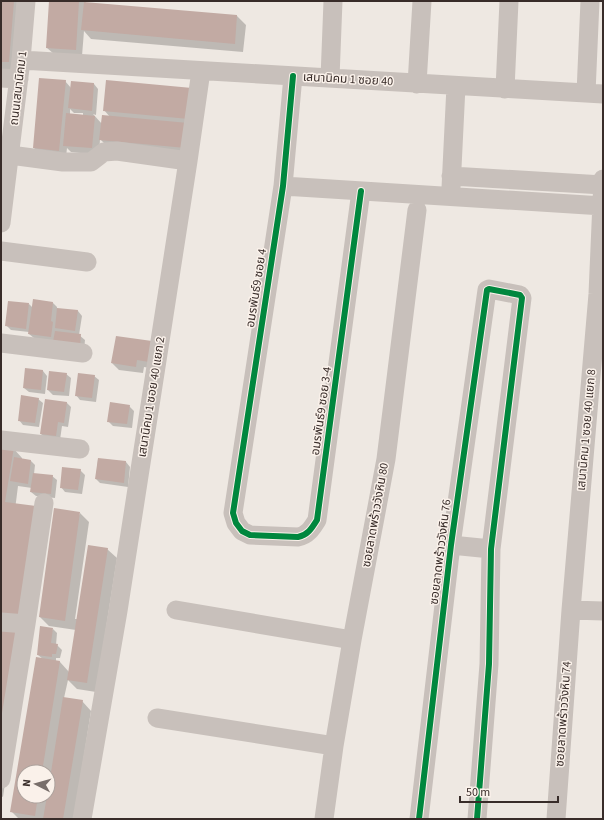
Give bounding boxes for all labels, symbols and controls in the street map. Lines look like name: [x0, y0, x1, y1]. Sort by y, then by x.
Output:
street label: ถนนเสนานิคม 1: [5, 50, 32, 126]
street label: เสนานิคม 1 ซอย 40: [302, 69, 394, 90]
street label: อมรพันธ์9 ซอย 4: [242, 247, 271, 329]
street label: เสนานิคม 1 ซอย 40 แยก 2: [134, 335, 169, 459]
street label: อมรพันธ์9 ซอย 3-4: [307, 366, 336, 457]
street label: เสนานิคม 1 ซอย 40 แยก 8: [573, 369, 600, 492]
street label: ซอยลาดพร้าววังหิน 80: [358, 461, 393, 569]
street label: ซอยลาดพร้าววังหิน 76: [426, 498, 455, 606]
street label: ซอยลาดพร้าววังหิน 74: [551, 661, 576, 767]
north arrow: [16, 764, 56, 804]
scale bar: [460, 778, 558, 804]
text: N: [19, 779, 34, 787]
text: 50 m: [466, 784, 490, 801]

